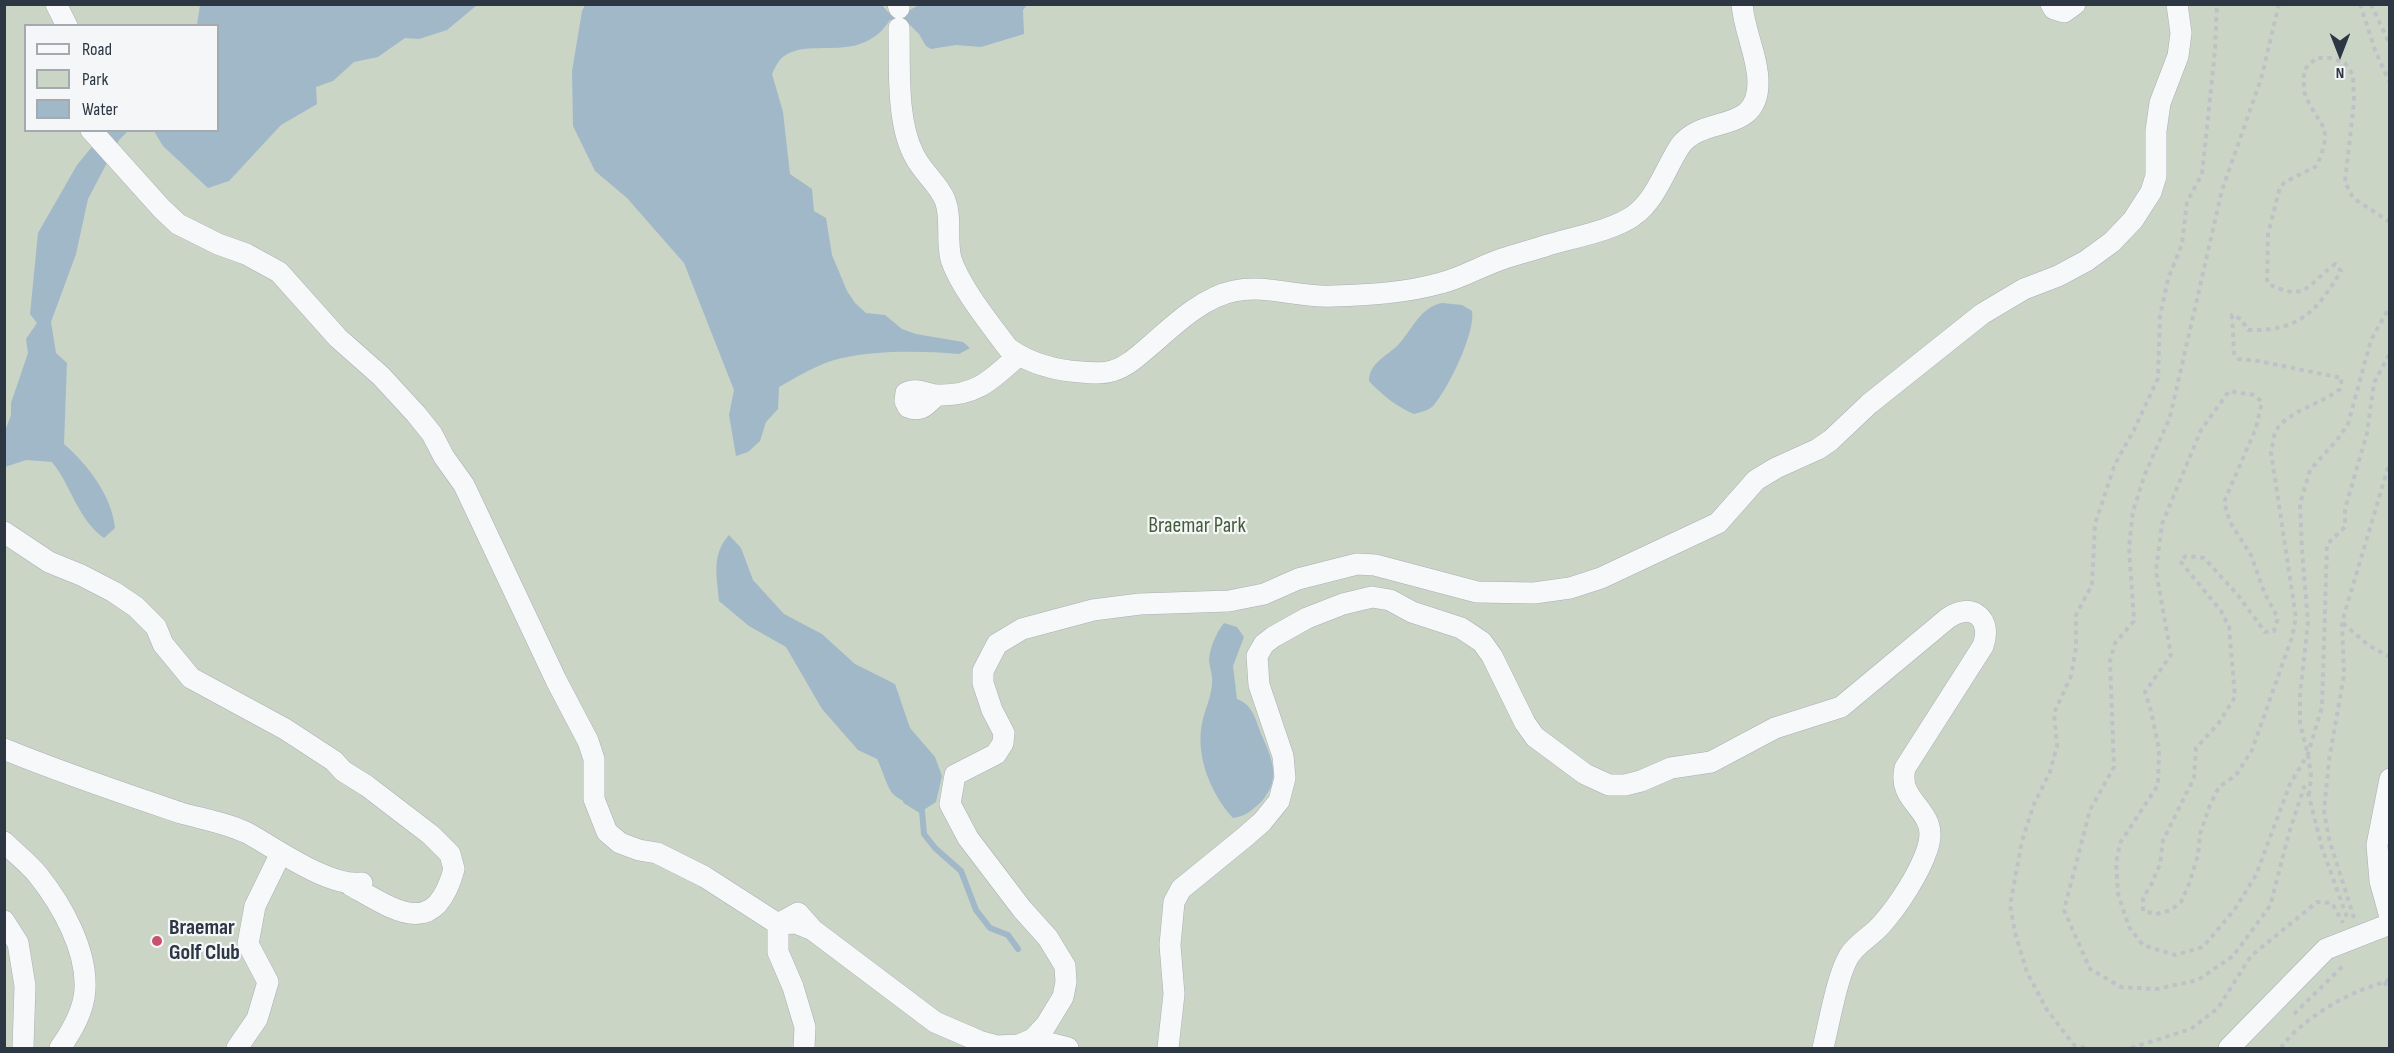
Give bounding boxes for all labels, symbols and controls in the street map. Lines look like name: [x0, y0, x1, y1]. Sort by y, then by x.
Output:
legend: [24, 24, 219, 132]
north arrow: [2310, 24, 2370, 84]
text: Road: [82, 39, 112, 60]
text: N: [2336, 63, 2344, 82]
text: Park: [82, 69, 108, 90]
text: Water: [82, 99, 118, 120]
park label: Braemar Park: [1148, 513, 1246, 539]
place label: Braemar Golf Club: [169, 915, 240, 966]
marker: Braemar Golf Club: [150, 934, 164, 948]

